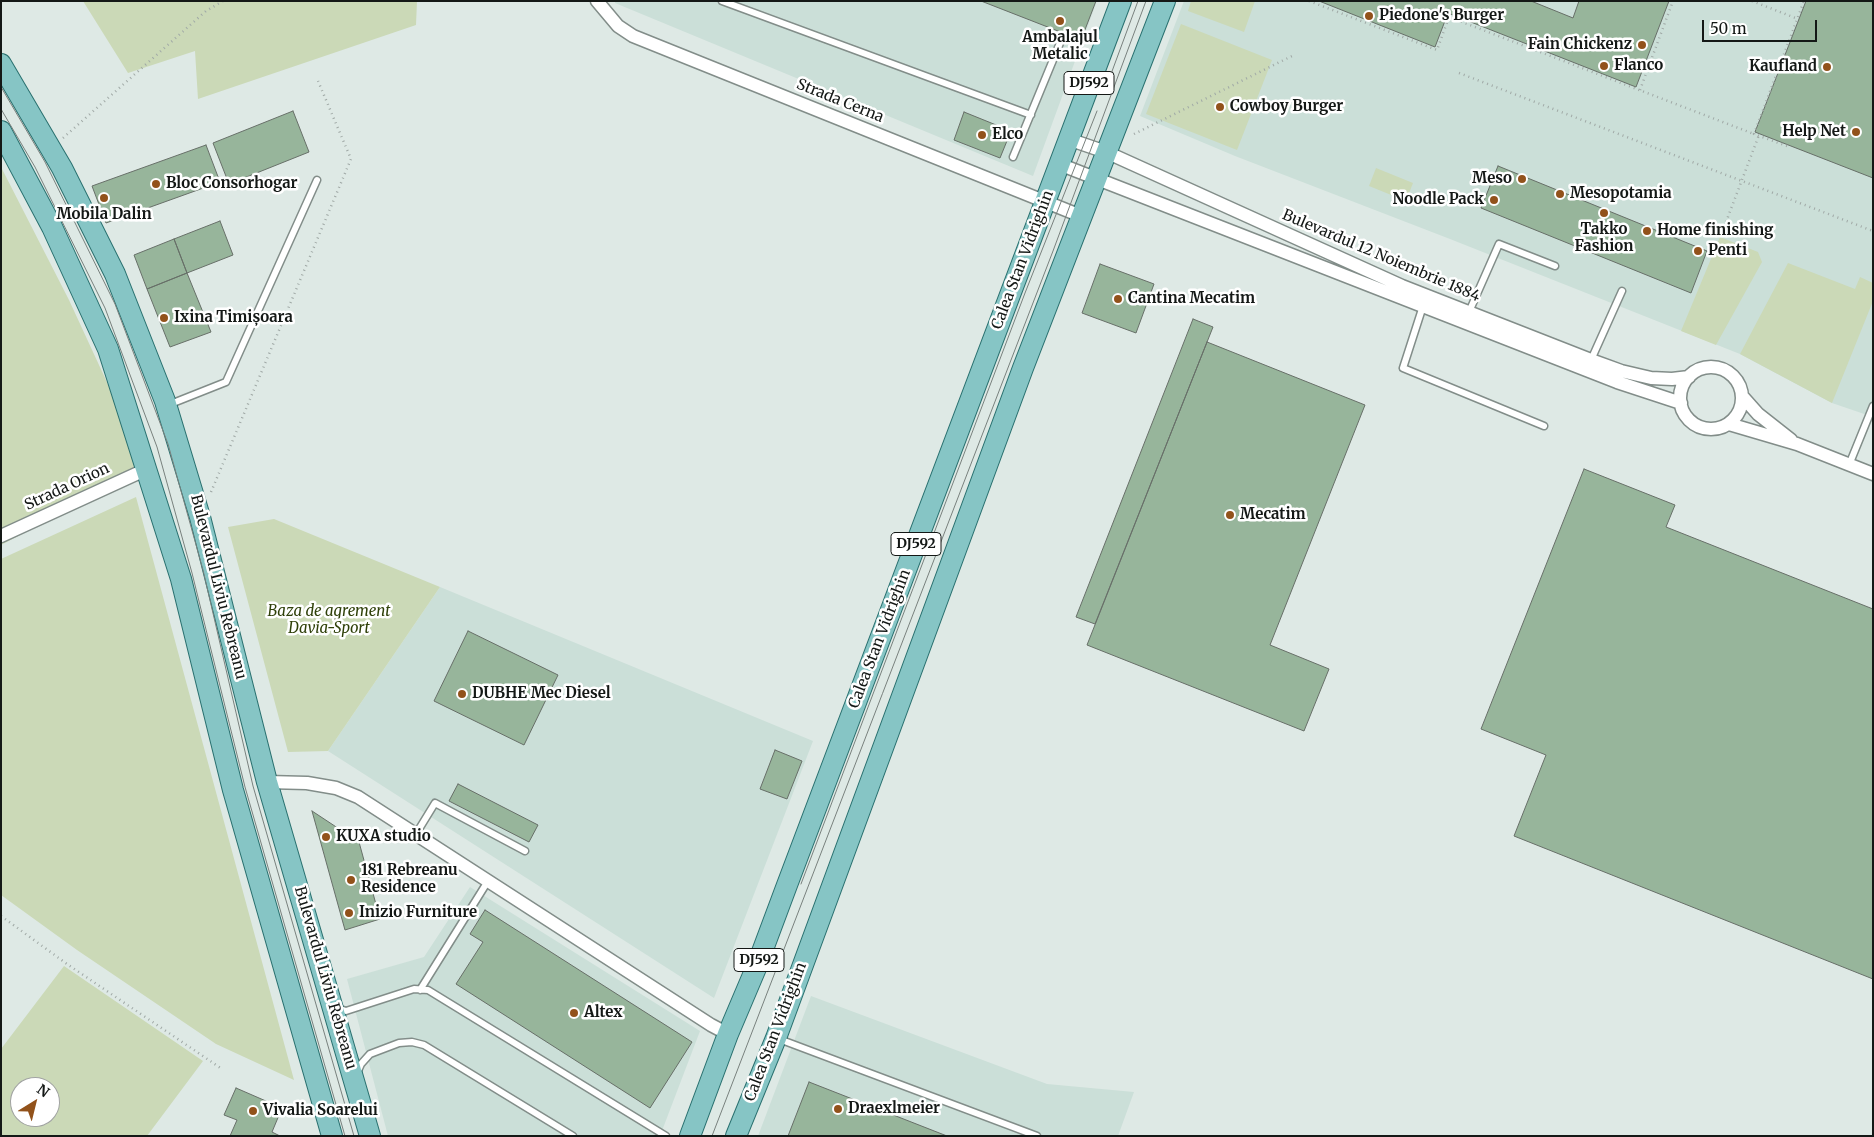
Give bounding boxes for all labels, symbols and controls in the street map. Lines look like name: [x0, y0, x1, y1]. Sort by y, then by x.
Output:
place label: Piedone's Burger: [1379, 7, 1504, 25]
marker: Piedone's Burger: [1363, 10, 1375, 22]
scale bar: [1704, 10, 1819, 42]
marker: Ambalajul Metalic: [1054, 15, 1066, 27]
text: 50 m: [1710, 19, 1747, 38]
place label: Ambalajul Metalic: [1022, 29, 1098, 64]
place label: Fain Chickenz: [1528, 36, 1632, 54]
marker: Fain Chickenz: [1636, 39, 1648, 51]
place label: Flanco: [1614, 57, 1663, 75]
place label: Kaufland: [1749, 58, 1817, 76]
marker: Flanco: [1598, 60, 1610, 72]
marker: Kaufland: [1821, 61, 1833, 73]
road number: DJ592: [1064, 72, 1114, 95]
street label: Strada Cerna: [794, 75, 886, 127]
place label: Cowboy Burger: [1230, 98, 1343, 116]
marker: Cowboy Burger: [1214, 101, 1226, 113]
place label: Help Net: [1782, 123, 1846, 141]
place label: Elco: [992, 126, 1023, 144]
marker: Help Net: [1850, 126, 1862, 138]
marker: Elco: [976, 129, 988, 141]
place label: Meso: [1472, 170, 1512, 188]
marker: Meso: [1516, 173, 1528, 185]
place label: Bloc Consorhogar: [166, 175, 298, 193]
marker: Bloc Consorhogar: [150, 178, 162, 190]
place label: Mesopotamia: [1570, 185, 1672, 203]
street label: Calea Stan Vidrighin: [988, 188, 1058, 332]
marker: Mesopotamia: [1554, 188, 1566, 200]
place label: Noodle Pack: [1393, 191, 1484, 209]
marker: Mobila Dalin: [98, 192, 110, 204]
marker: Noodle Pack: [1488, 194, 1500, 206]
place label: Mobila Dalin: [56, 206, 152, 224]
street label: Bulevardul 12 Noiembrie 1884: [1279, 206, 1483, 306]
marker: Takko Fashion: [1598, 207, 1610, 219]
place label: Takko Fashion: [1575, 221, 1633, 256]
place label: Home finishing: [1657, 222, 1773, 240]
marker: Home finishing: [1641, 225, 1653, 237]
place label: Penti: [1708, 242, 1747, 260]
marker: Penti: [1692, 245, 1704, 257]
place label: Cantina Mecatim: [1128, 290, 1255, 308]
marker: Cantina Mecatim: [1112, 293, 1124, 305]
place label: Ixina Timișoara: [174, 309, 293, 327]
marker: Ixina Timișoara: [158, 312, 170, 324]
street label: Strada Orion: [22, 460, 112, 514]
street label: Bulevardul Liviu Rebreanu: [186, 493, 250, 681]
place label: Mecatim: [1240, 506, 1306, 524]
marker: Mecatim: [1224, 509, 1236, 521]
road number: DJ592: [891, 532, 941, 556]
street label: Calea Stan Vidrighin: [845, 567, 915, 711]
park label: Baza de agrement Davia-Sport: [267, 603, 391, 638]
place label: DUBHE Mec Diesel: [472, 685, 611, 703]
marker: DUBHE Mec Diesel: [456, 688, 468, 700]
place label: KUXA studio: [336, 828, 431, 846]
marker: KUXA studio: [320, 831, 332, 843]
place label: 181 Rebreanu Residence: [361, 862, 458, 897]
marker: 181 Rebreanu Residence: [345, 874, 357, 886]
street label: Bulevardul Liviu Rebreanu: [290, 884, 360, 1072]
place label: Inizio Furniture: [359, 904, 477, 922]
marker: Inizio Furniture: [343, 907, 355, 919]
road number: DJ592: [734, 948, 784, 972]
street label: Calea Stan Vidrighin: [741, 960, 811, 1104]
place label: Altex: [584, 1004, 623, 1022]
marker: Altex: [568, 1007, 580, 1019]
north arrow: [10, 1077, 60, 1127]
text: N: [33, 1080, 53, 1101]
place label: Draexlmeier: [848, 1100, 940, 1118]
place label: Vivalia Soarelui: [263, 1102, 378, 1120]
marker: Draexlmeier: [832, 1103, 844, 1115]
marker: Vivalia Soarelui: [247, 1105, 259, 1117]

